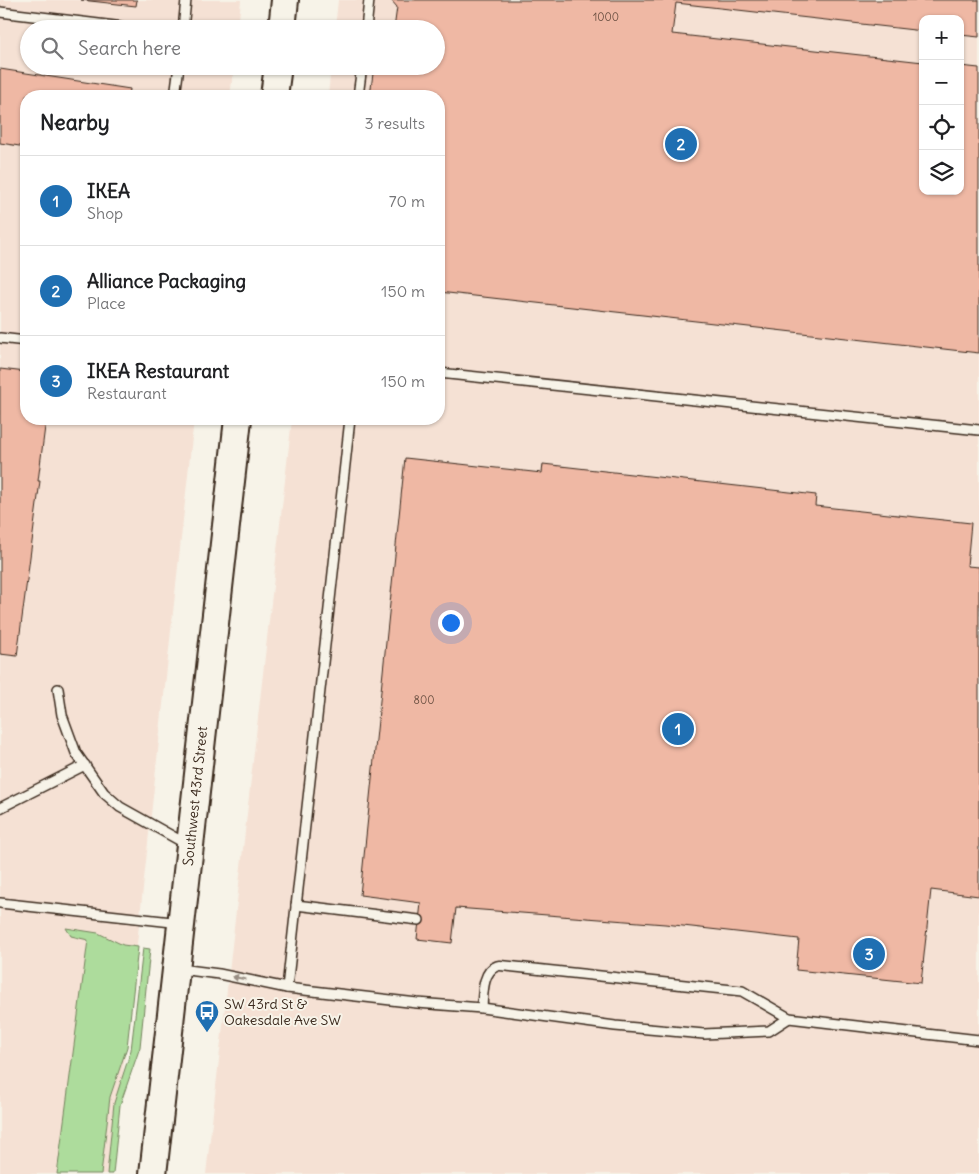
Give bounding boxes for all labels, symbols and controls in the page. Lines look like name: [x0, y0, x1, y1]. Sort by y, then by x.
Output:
house number: 1000: [593, 10, 619, 24]
map controls: [919, 15, 964, 195]
button: +: [919, 15, 964, 60]
search box: [20, 20, 445, 75]
icon: search: [38, 34, 66, 62]
text: Search here: [78, 36, 181, 60]
button: −: [919, 60, 964, 105]
button: locate: [919, 105, 964, 150]
text: Nearby: [40, 109, 110, 136]
text: 3 results: [365, 113, 425, 133]
pin: 2: [665, 125, 697, 163]
button: layers: [919, 150, 964, 195]
text: IKEA: [87, 179, 130, 203]
text: 1: [53, 191, 59, 211]
text: 70 m: [389, 191, 425, 211]
text: Shop: [87, 203, 123, 223]
text: Alliance Packaging: [87, 269, 246, 293]
text: 2: [52, 281, 60, 301]
text: 150 m: [381, 281, 425, 301]
text: Place: [87, 293, 126, 313]
text: IKEA Restaurant: [87, 359, 229, 383]
text: 3: [51, 371, 61, 391]
text: 150 m: [381, 371, 425, 391]
text: Restaurant: [87, 383, 167, 403]
your location: [438, 610, 464, 636]
house number: 800: [414, 693, 434, 707]
pin: 1: [662, 710, 694, 748]
street label: Southwest 43rd Street: [179, 725, 211, 867]
pin: 3: [853, 935, 885, 973]
one-way arrow: [231, 974, 247, 982]
place label: SW 43rd St & Oakesdale Ave SW: [224, 995, 341, 1029]
bus stop icon: SW 43rd St & Oakesdale Ave SW: [194, 999, 220, 1033]

